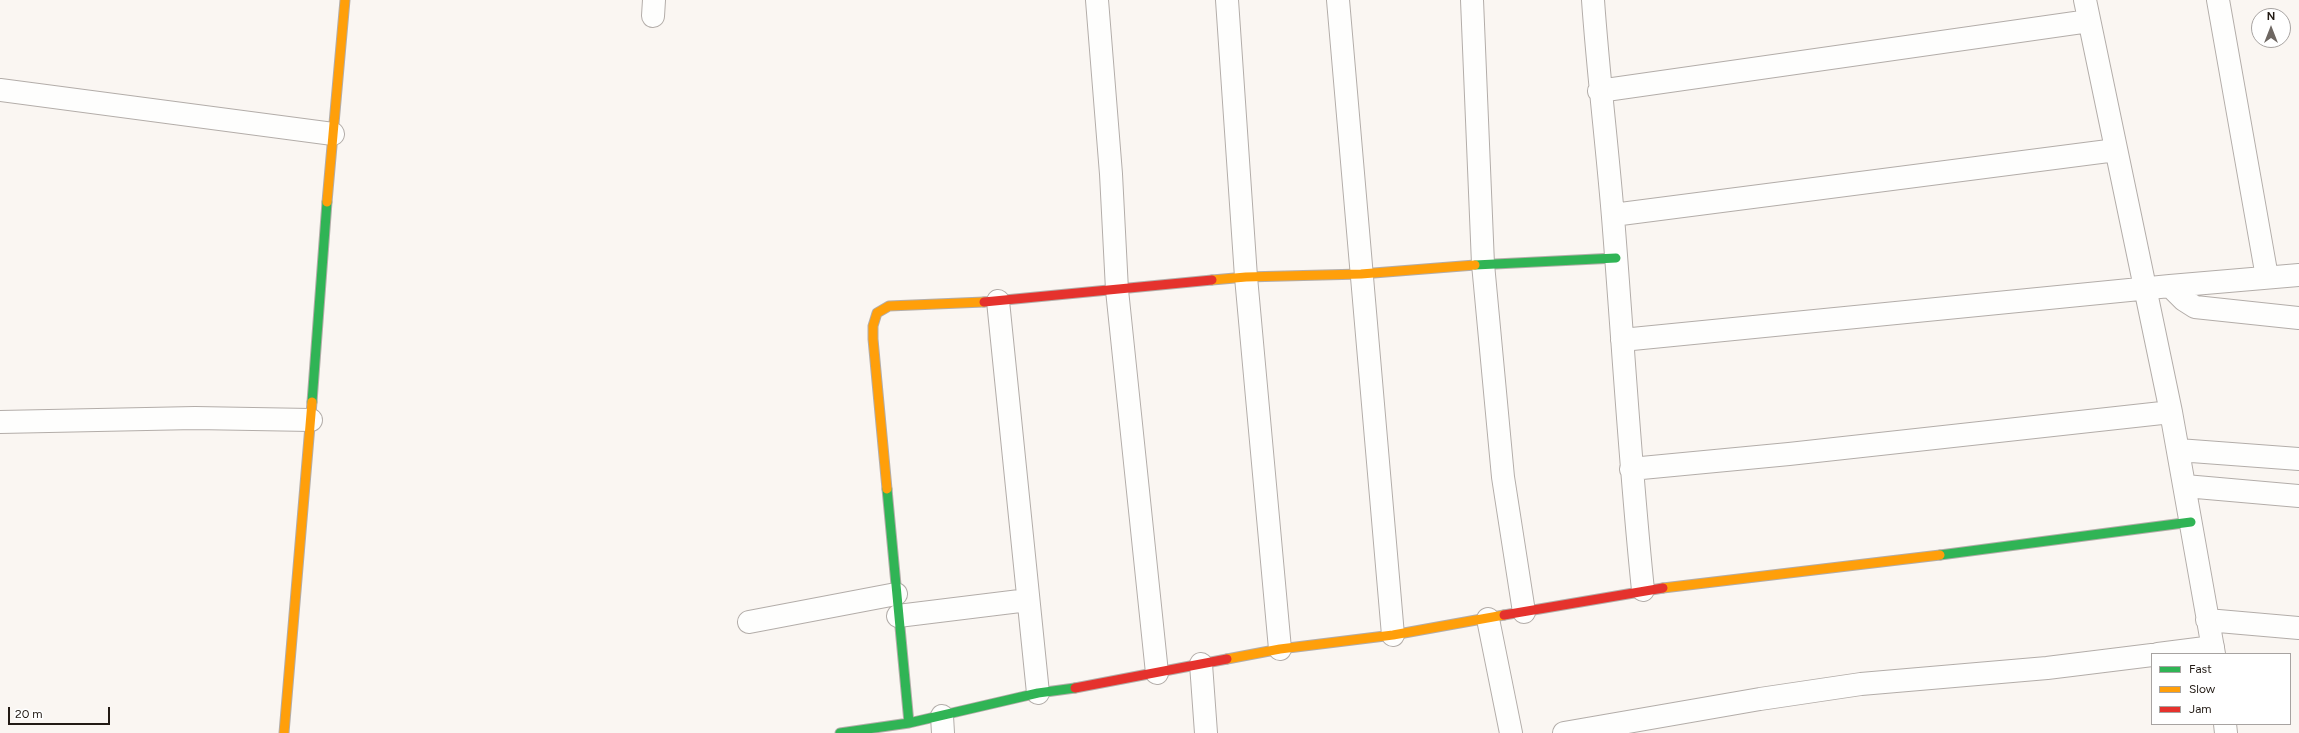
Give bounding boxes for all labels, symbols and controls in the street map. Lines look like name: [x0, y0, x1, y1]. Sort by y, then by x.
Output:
north arrow: [2251, 8, 2291, 48]
text: N: [2267, 10, 2275, 23]
legend: [2151, 653, 2291, 725]
text: Fast: [2189, 662, 2212, 676]
text: Slow: [2189, 682, 2215, 696]
scale bar: [10, 699, 112, 725]
text: Jam: [2189, 702, 2212, 716]
text: 20 m: [15, 707, 43, 721]

